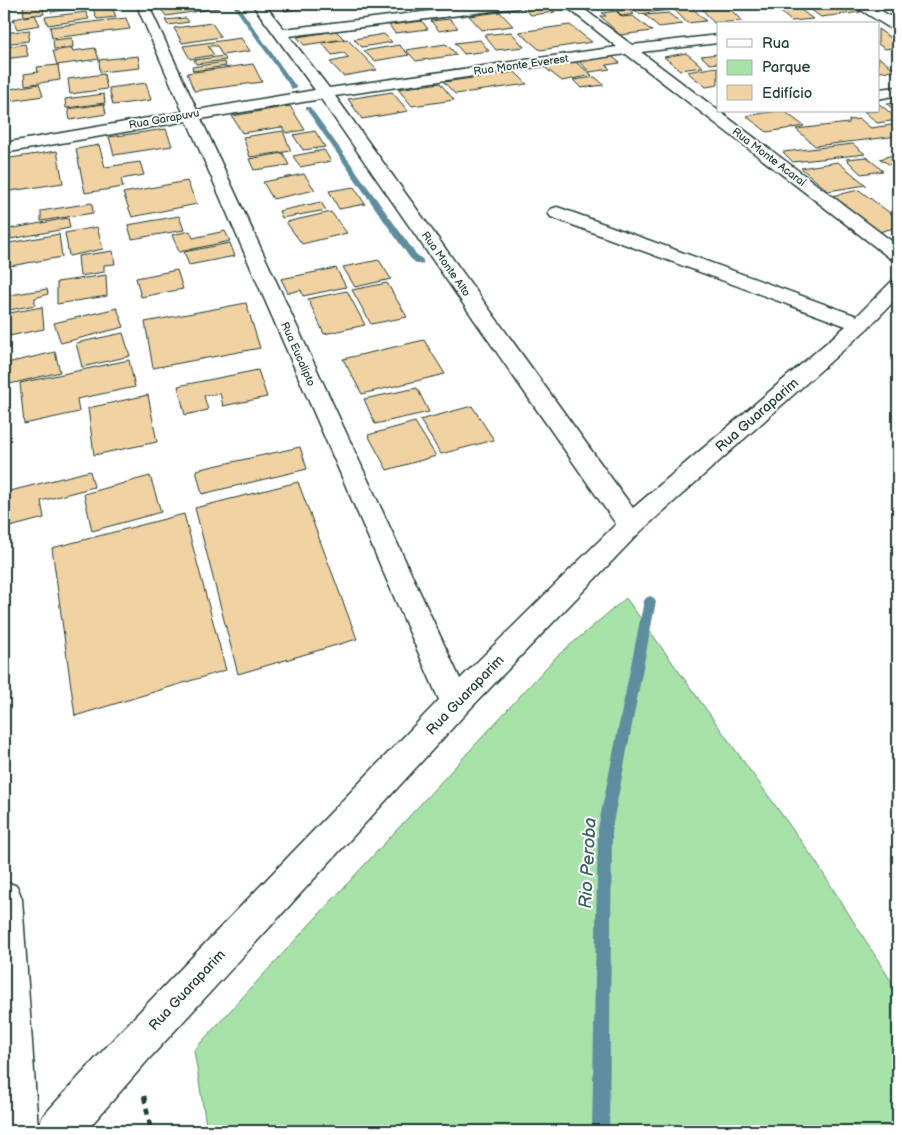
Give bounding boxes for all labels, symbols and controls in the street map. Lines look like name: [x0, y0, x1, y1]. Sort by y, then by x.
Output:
legend: [717, 22, 880, 112]
text: Rua: [762, 34, 790, 53]
street label: Rua Monte Everest: [473, 52, 570, 78]
text: Parque: [762, 58, 811, 77]
text: Edifício: [762, 84, 812, 103]
street label: Rua Garapuvu: [128, 106, 200, 132]
street label: Rua Monte Acaraí: [730, 125, 809, 189]
street label: Rua Monte Alto: [419, 229, 473, 299]
street label: Rua Eucalipto: [278, 320, 318, 388]
street label: Rua Guaraparim: [712, 374, 802, 456]
street label: Rua Guaraparim: [423, 652, 507, 738]
water label: Rio Peroba: [575, 817, 601, 909]
street label: Rua Guaraparim: [145, 946, 229, 1034]

